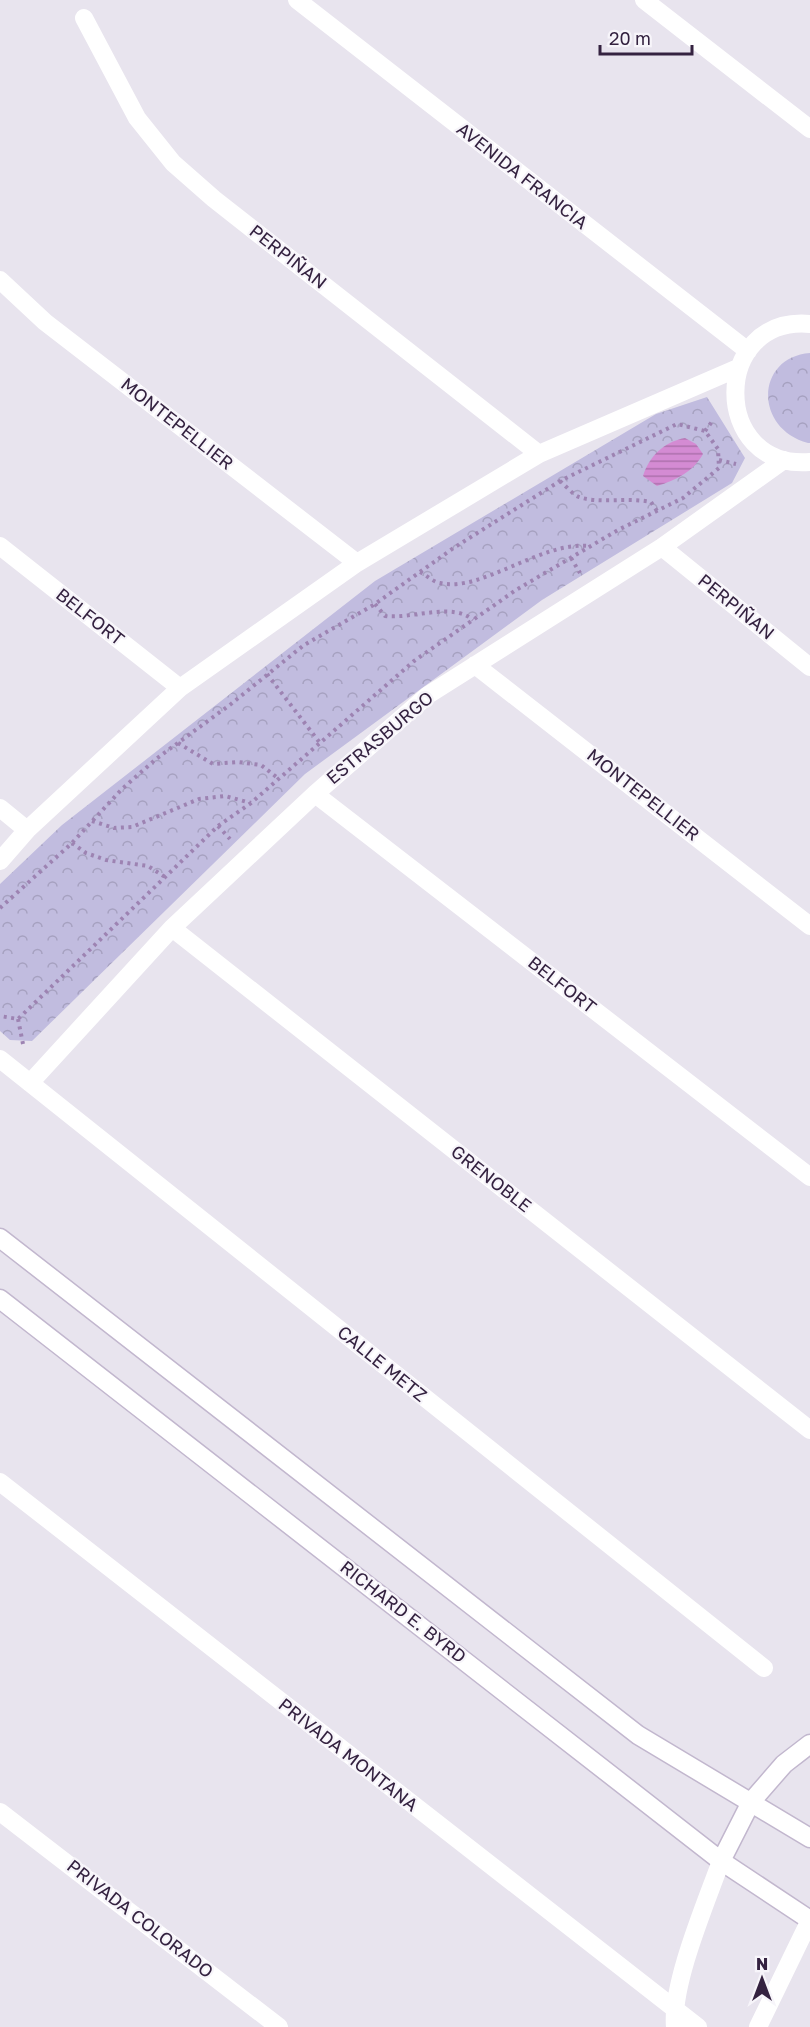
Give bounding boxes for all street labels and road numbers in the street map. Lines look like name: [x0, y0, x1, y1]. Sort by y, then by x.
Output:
street label: AVENIDA FRANCIA: [453, 117, 593, 233]
street label: PERPIÑAN: [246, 219, 332, 293]
street label: MONTEPELLIER: [117, 372, 238, 474]
street label: PERPIÑAN: [694, 569, 779, 644]
street label: BELFORT: [52, 583, 129, 650]
street label: ESTRASBURGO: [322, 686, 437, 788]
street label: MONTEPELLIER: [583, 743, 704, 845]
street label: BELFORT: [524, 951, 601, 1018]
street label: GRENOBLE: [447, 1140, 536, 1216]
street label: CALLE METZ: [334, 1321, 432, 1406]
street label: RICHARD E. BYRD: [336, 1555, 471, 1667]
street label: PRIVADA MONTANA: [274, 1693, 423, 1816]
street label: PRIVADA COLORADO: [63, 1854, 218, 1982]

